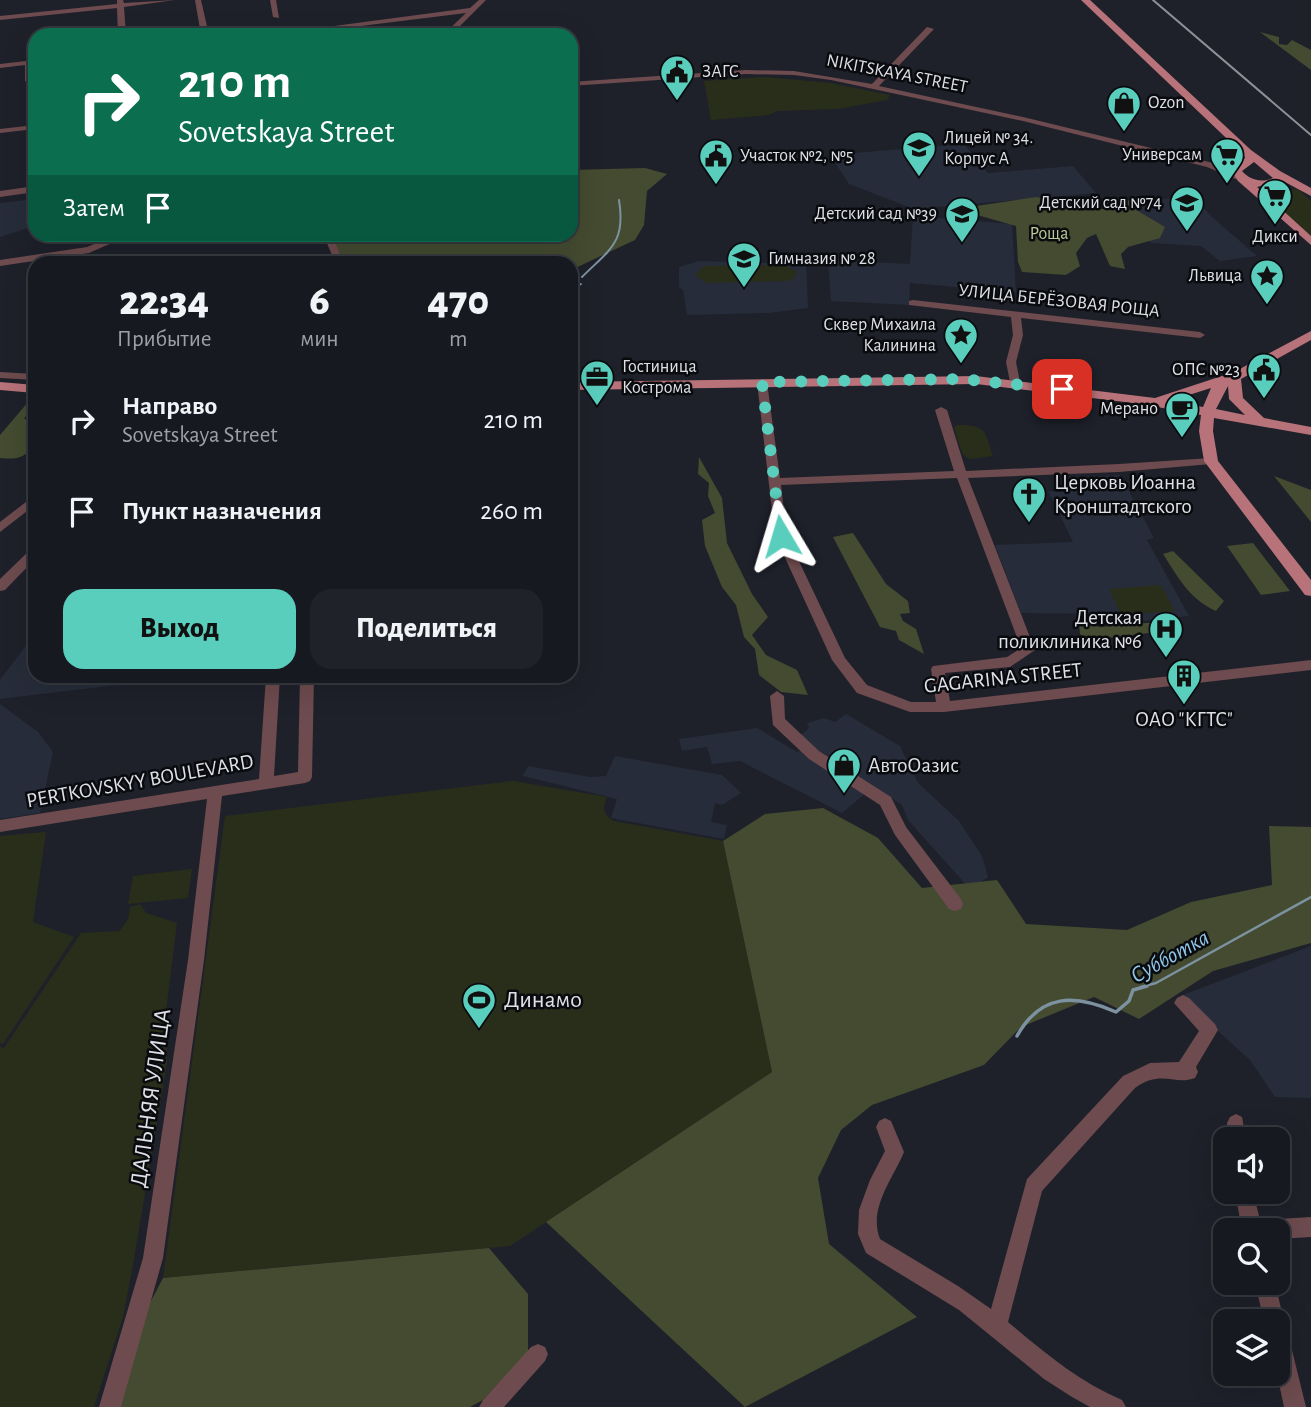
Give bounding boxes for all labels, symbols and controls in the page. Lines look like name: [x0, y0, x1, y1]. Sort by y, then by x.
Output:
street label: NIKITSKAYA STREET: [825, 52, 969, 97]
public building icon: ЗАГС: [658, 53, 696, 102]
icon: right: [63, 56, 154, 147]
text: 210 m: [178, 58, 291, 107]
place label: ЗАГС: [702, 63, 739, 81]
shop icon: Ozon: [1105, 84, 1143, 133]
place label: Ozon: [1148, 94, 1185, 112]
text: Sovetskaya Street: [178, 116, 394, 148]
school or university icon: Лицей № 34. Корпус А: [900, 129, 938, 178]
place label: Лицей № 34. Корпус А: [944, 129, 1033, 168]
supermarket icon: Универсам: [1208, 136, 1246, 185]
public building icon: Участок №2, №5: [697, 137, 735, 186]
place label: Универсам: [1122, 146, 1202, 164]
place label: Участок №2, №5: [740, 147, 853, 165]
supermarket icon: Дикси: [1256, 177, 1294, 226]
school or university icon: Детский сад №74: [1168, 184, 1206, 233]
icon: arrive: [139, 189, 177, 227]
place label: Детский сад №74: [1039, 194, 1162, 212]
text: Затем: [63, 195, 125, 221]
school or university icon: Детский сад №39: [943, 195, 981, 244]
place label: Детский сад №39: [815, 205, 937, 223]
park label: Роща: [1030, 225, 1068, 243]
place label: Дикси: [1252, 228, 1298, 246]
school or university icon: Гимназия № 28: [725, 240, 763, 289]
place label: Гимназия № 28: [768, 250, 875, 268]
place icon: Львица: [1248, 257, 1286, 306]
place label: Львица: [1189, 267, 1242, 285]
street label: УЛИЦА БЕРЁЗОВАЯ РОЩА: [957, 279, 1161, 321]
text: 22:34: [119, 280, 209, 322]
text: 6: [309, 280, 330, 322]
text: 470: [427, 280, 489, 322]
place label: Сквер Михаила Калинина: [823, 316, 936, 355]
place icon: Сквер Михаила Калинина: [942, 316, 980, 365]
text: Прибытие: [117, 328, 212, 351]
text: мин: [300, 328, 339, 351]
text: m: [449, 328, 467, 351]
public building icon: ОПС №23: [1245, 351, 1283, 400]
office icon: Гостиница Кострома: [578, 358, 616, 407]
place label: Гостиница Кострома: [622, 358, 697, 397]
pin: [1032, 359, 1092, 419]
place label: ОПС №23: [1172, 361, 1240, 379]
icon: arrive: [1043, 370, 1081, 408]
cafe icon: Мерано: [1163, 390, 1201, 439]
text: Направо: [122, 393, 217, 419]
place label: Мерано: [1100, 400, 1158, 418]
icon: right: [63, 402, 101, 440]
text: 210 m: [483, 407, 543, 433]
text: Sovetskaya Street: [122, 424, 278, 447]
place label: Церковь Иоанна Кронштадтского: [1054, 472, 1196, 517]
church icon: Церковь Иоанна Кронштадтского: [1010, 475, 1048, 524]
icon: arrive: [63, 493, 101, 531]
text: Пункт назначения: [122, 498, 322, 524]
text: 260 m: [480, 498, 543, 524]
position arrow: [744, 499, 818, 573]
button: Выход: [63, 589, 296, 669]
button: Поделиться: [310, 589, 543, 669]
place label: Детская поликлиника №6: [998, 607, 1142, 652]
hospital icon: Детская поликлиника №6: [1147, 610, 1185, 659]
building icon: ОАО "КГТС": [1165, 657, 1203, 706]
street label: GAGARINA STREET: [923, 659, 1083, 697]
place label: ОАО "КГТС": [1135, 709, 1233, 730]
shop icon: АвтоОазис: [825, 746, 863, 795]
street label: PERTKOVSKYY BOULEVARD: [25, 751, 255, 811]
place label: АвтоОазис: [868, 755, 959, 776]
water label: Субботка: [1127, 926, 1213, 988]
sports icon: Динамо: [460, 981, 498, 1030]
place label: Динамо: [504, 988, 582, 1012]
street label: ДАЛЬНЯЯ УЛИЦА: [127, 1007, 175, 1189]
map controls: [1213, 1127, 1290, 1386]
button: sound: [1213, 1127, 1290, 1204]
button: search: [1213, 1218, 1290, 1295]
button: layers: [1213, 1309, 1290, 1386]

